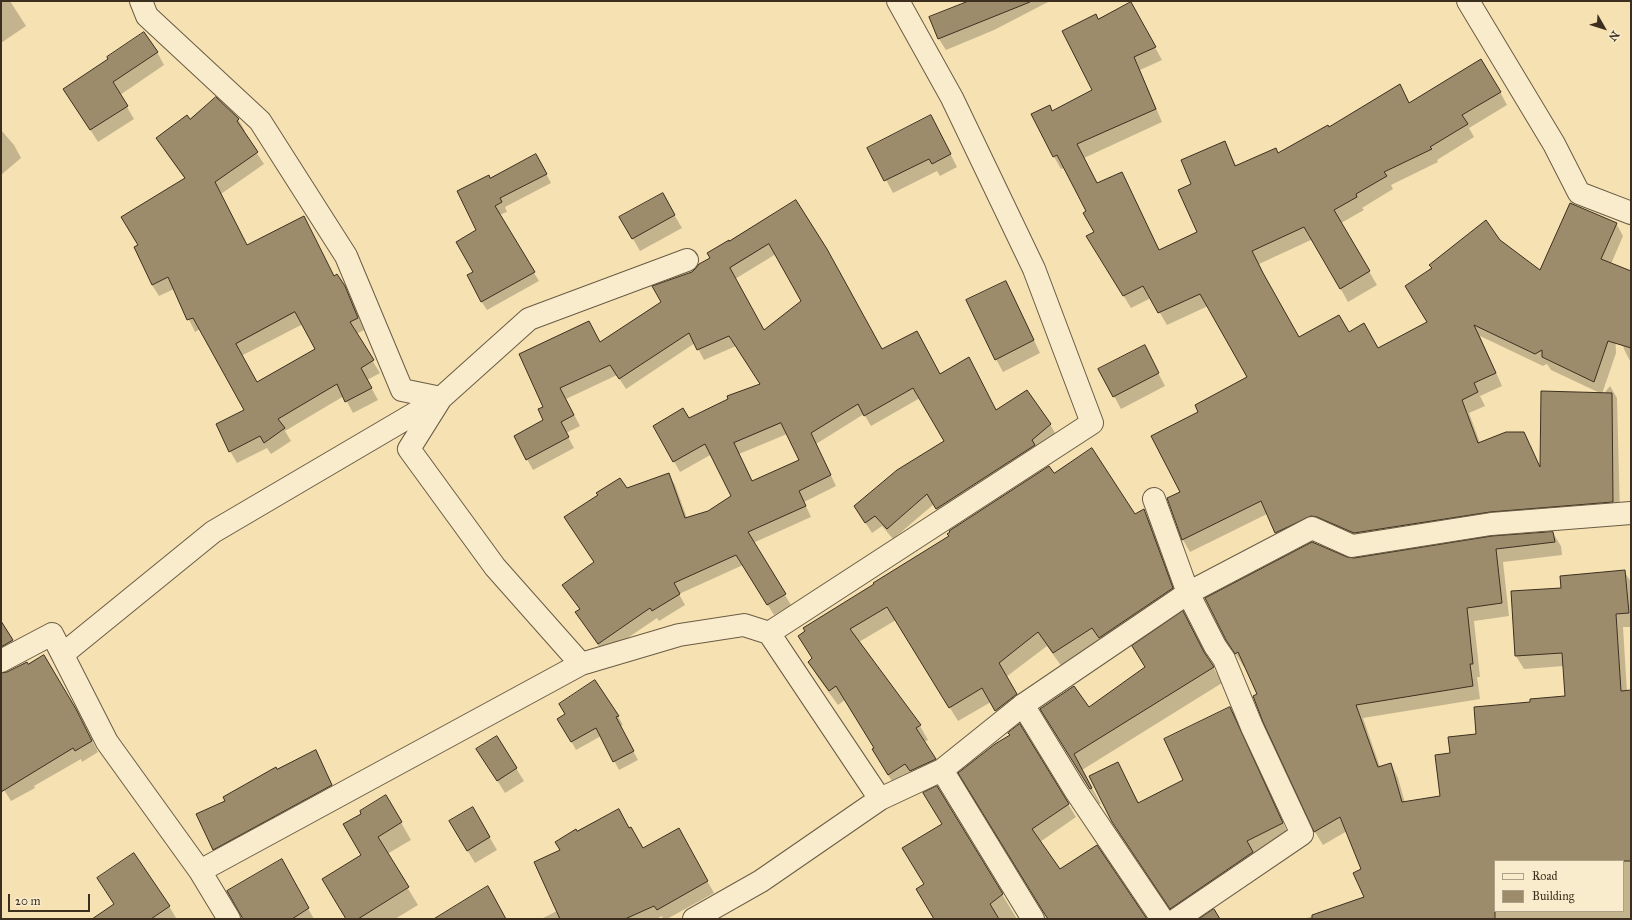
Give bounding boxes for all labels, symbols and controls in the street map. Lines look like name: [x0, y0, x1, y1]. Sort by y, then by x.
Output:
north arrow: [1584, 8, 1624, 48]
text: N: [1606, 28, 1622, 44]
legend: [1494, 860, 1624, 912]
text: Road: [1532, 869, 1558, 883]
scale bar: [10, 886, 92, 912]
text: Building: [1532, 889, 1574, 903]
text: 20 m: [15, 894, 41, 908]

